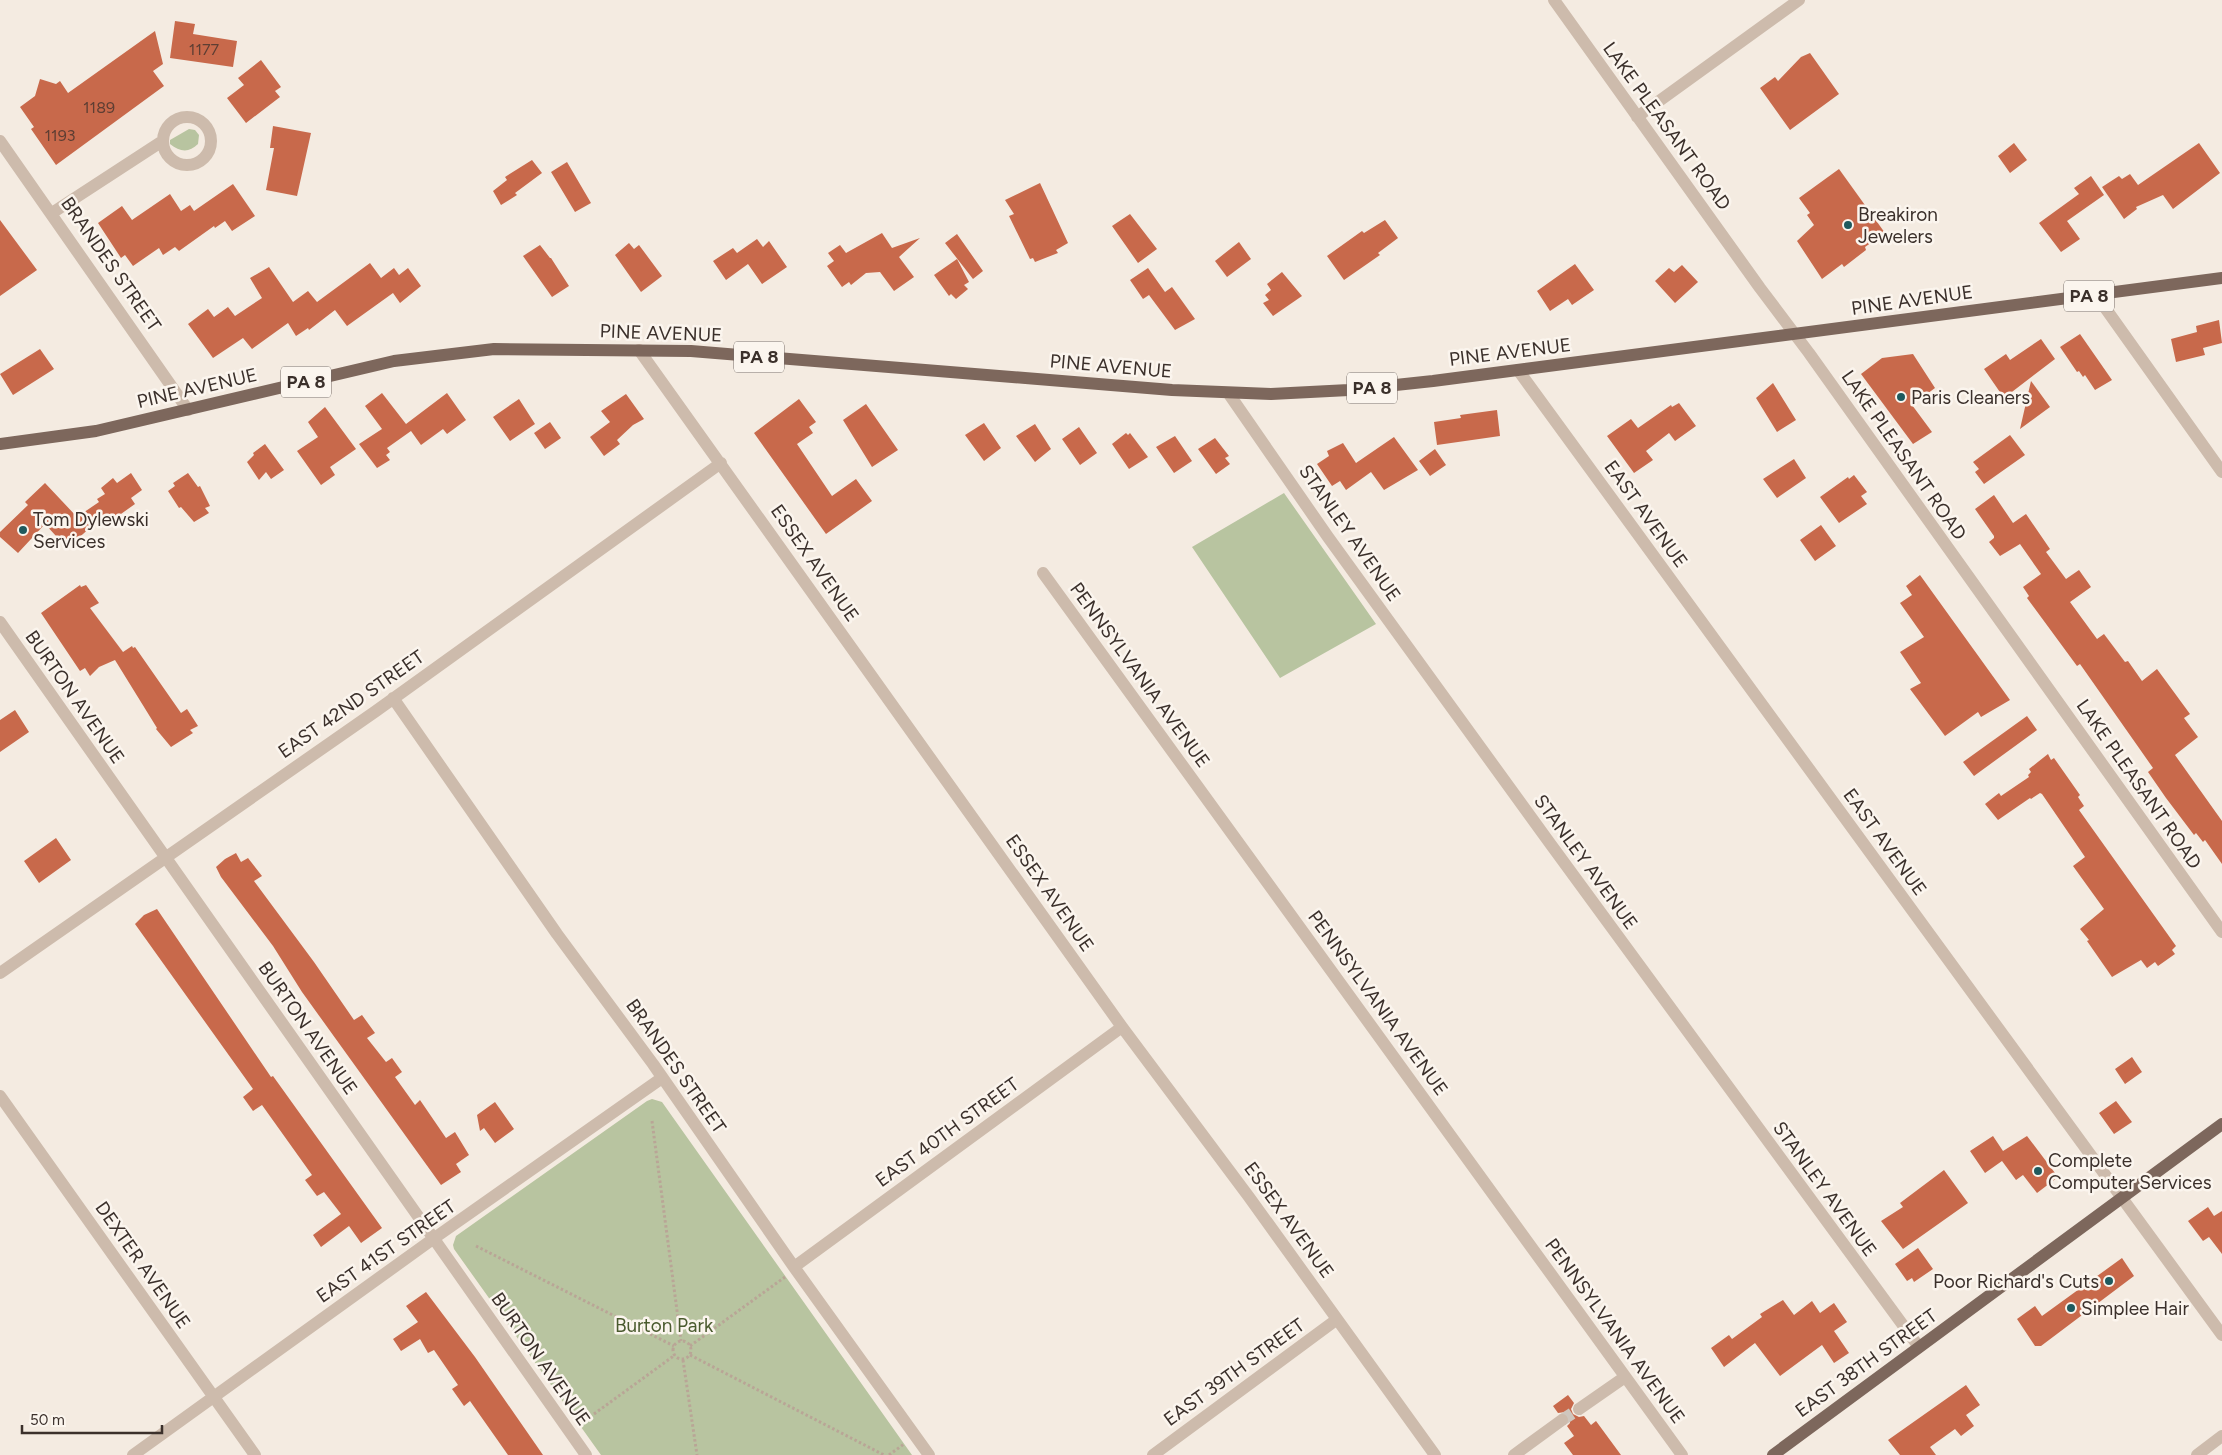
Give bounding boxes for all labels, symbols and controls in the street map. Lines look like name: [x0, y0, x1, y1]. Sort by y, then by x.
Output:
street label: LAKE PLEASANT ROAD: [1598, 37, 1736, 215]
house number: 1177: [189, 40, 220, 59]
house number: 1189: [83, 98, 115, 117]
house number: 1193: [45, 126, 75, 145]
street label: BRANDES STREET: [56, 192, 166, 336]
place label: Breakiron Jewelers: [1858, 203, 1938, 248]
marker: Breakiron Jewelers: [1842, 219, 1854, 231]
street label: PINE AVENUE: [1850, 280, 1974, 320]
road number: PA 8: [2064, 280, 2114, 312]
street label: PINE AVENUE: [599, 319, 723, 347]
street label: PINE AVENUE: [1448, 333, 1572, 371]
road number: PA 8: [734, 342, 784, 372]
street label: PINE AVENUE: [1049, 349, 1173, 383]
street label: PINE AVENUE: [135, 363, 259, 413]
street label: LAKE PLEASANT ROAD: [1837, 366, 1971, 544]
road number: PA 8: [281, 367, 331, 398]
road number: PA 8: [1347, 372, 1397, 403]
place label: Paris Cleaners: [1911, 386, 2030, 409]
marker: Paris Cleaners: [1895, 391, 1907, 403]
street label: EAST AVENUE: [1599, 456, 1693, 572]
street label: STANLEY AVENUE: [1294, 460, 1406, 606]
street label: ESSEX AVENUE: [766, 500, 864, 626]
place label: Tom Dylewski Services: [33, 508, 149, 553]
marker: Tom Dylewski Services: [17, 524, 29, 536]
street label: PENNSYLVANIA AVENUE: [1065, 578, 1215, 772]
street label: BURTON AVENUE: [20, 626, 130, 768]
street label: EAST 42ND STREET: [274, 645, 429, 763]
street label: LAKE PLEASANT ROAD: [2072, 695, 2206, 873]
street label: EAST AVENUE: [1838, 784, 1932, 900]
street label: STANLEY AVENUE: [1529, 790, 1643, 934]
street label: ESSEX AVENUE: [1001, 830, 1099, 956]
street label: PENNSYLVANIA AVENUE: [1303, 906, 1453, 1100]
street label: BURTON AVENUE: [253, 957, 363, 1099]
street label: BRANDES STREET: [621, 994, 731, 1138]
street label: EAST 40TH STREET: [871, 1072, 1024, 1192]
street label: STANLEY AVENUE: [1768, 1117, 1882, 1261]
place label: Complete Computer Services: [2048, 1149, 2212, 1194]
street label: ESSEX AVENUE: [1239, 1157, 1339, 1283]
marker: Complete Computer Services: [2032, 1165, 2044, 1177]
street label: EAST 41ST STREET: [312, 1194, 460, 1308]
street label: DEXTER AVENUE: [91, 1197, 195, 1333]
street label: PENNSYLVANIA AVENUE: [1540, 1234, 1690, 1428]
place label: Poor Richard's Cuts: [1933, 1270, 2099, 1293]
marker: Poor Richard's Cuts: [2103, 1275, 2115, 1287]
street label: BURTON AVENUE: [486, 1288, 596, 1430]
place label: Simplee Hair: [2081, 1297, 2189, 1320]
marker: Simplee Hair: [2065, 1302, 2077, 1314]
street label: EAST 38TH STREET: [1791, 1304, 1942, 1422]
street label: EAST 39TH STREET: [1159, 1313, 1309, 1431]
park label: Burton Park: [615, 1314, 714, 1337]
scale bar: [22, 1402, 162, 1434]
text: 50 m: [30, 1411, 65, 1429]

